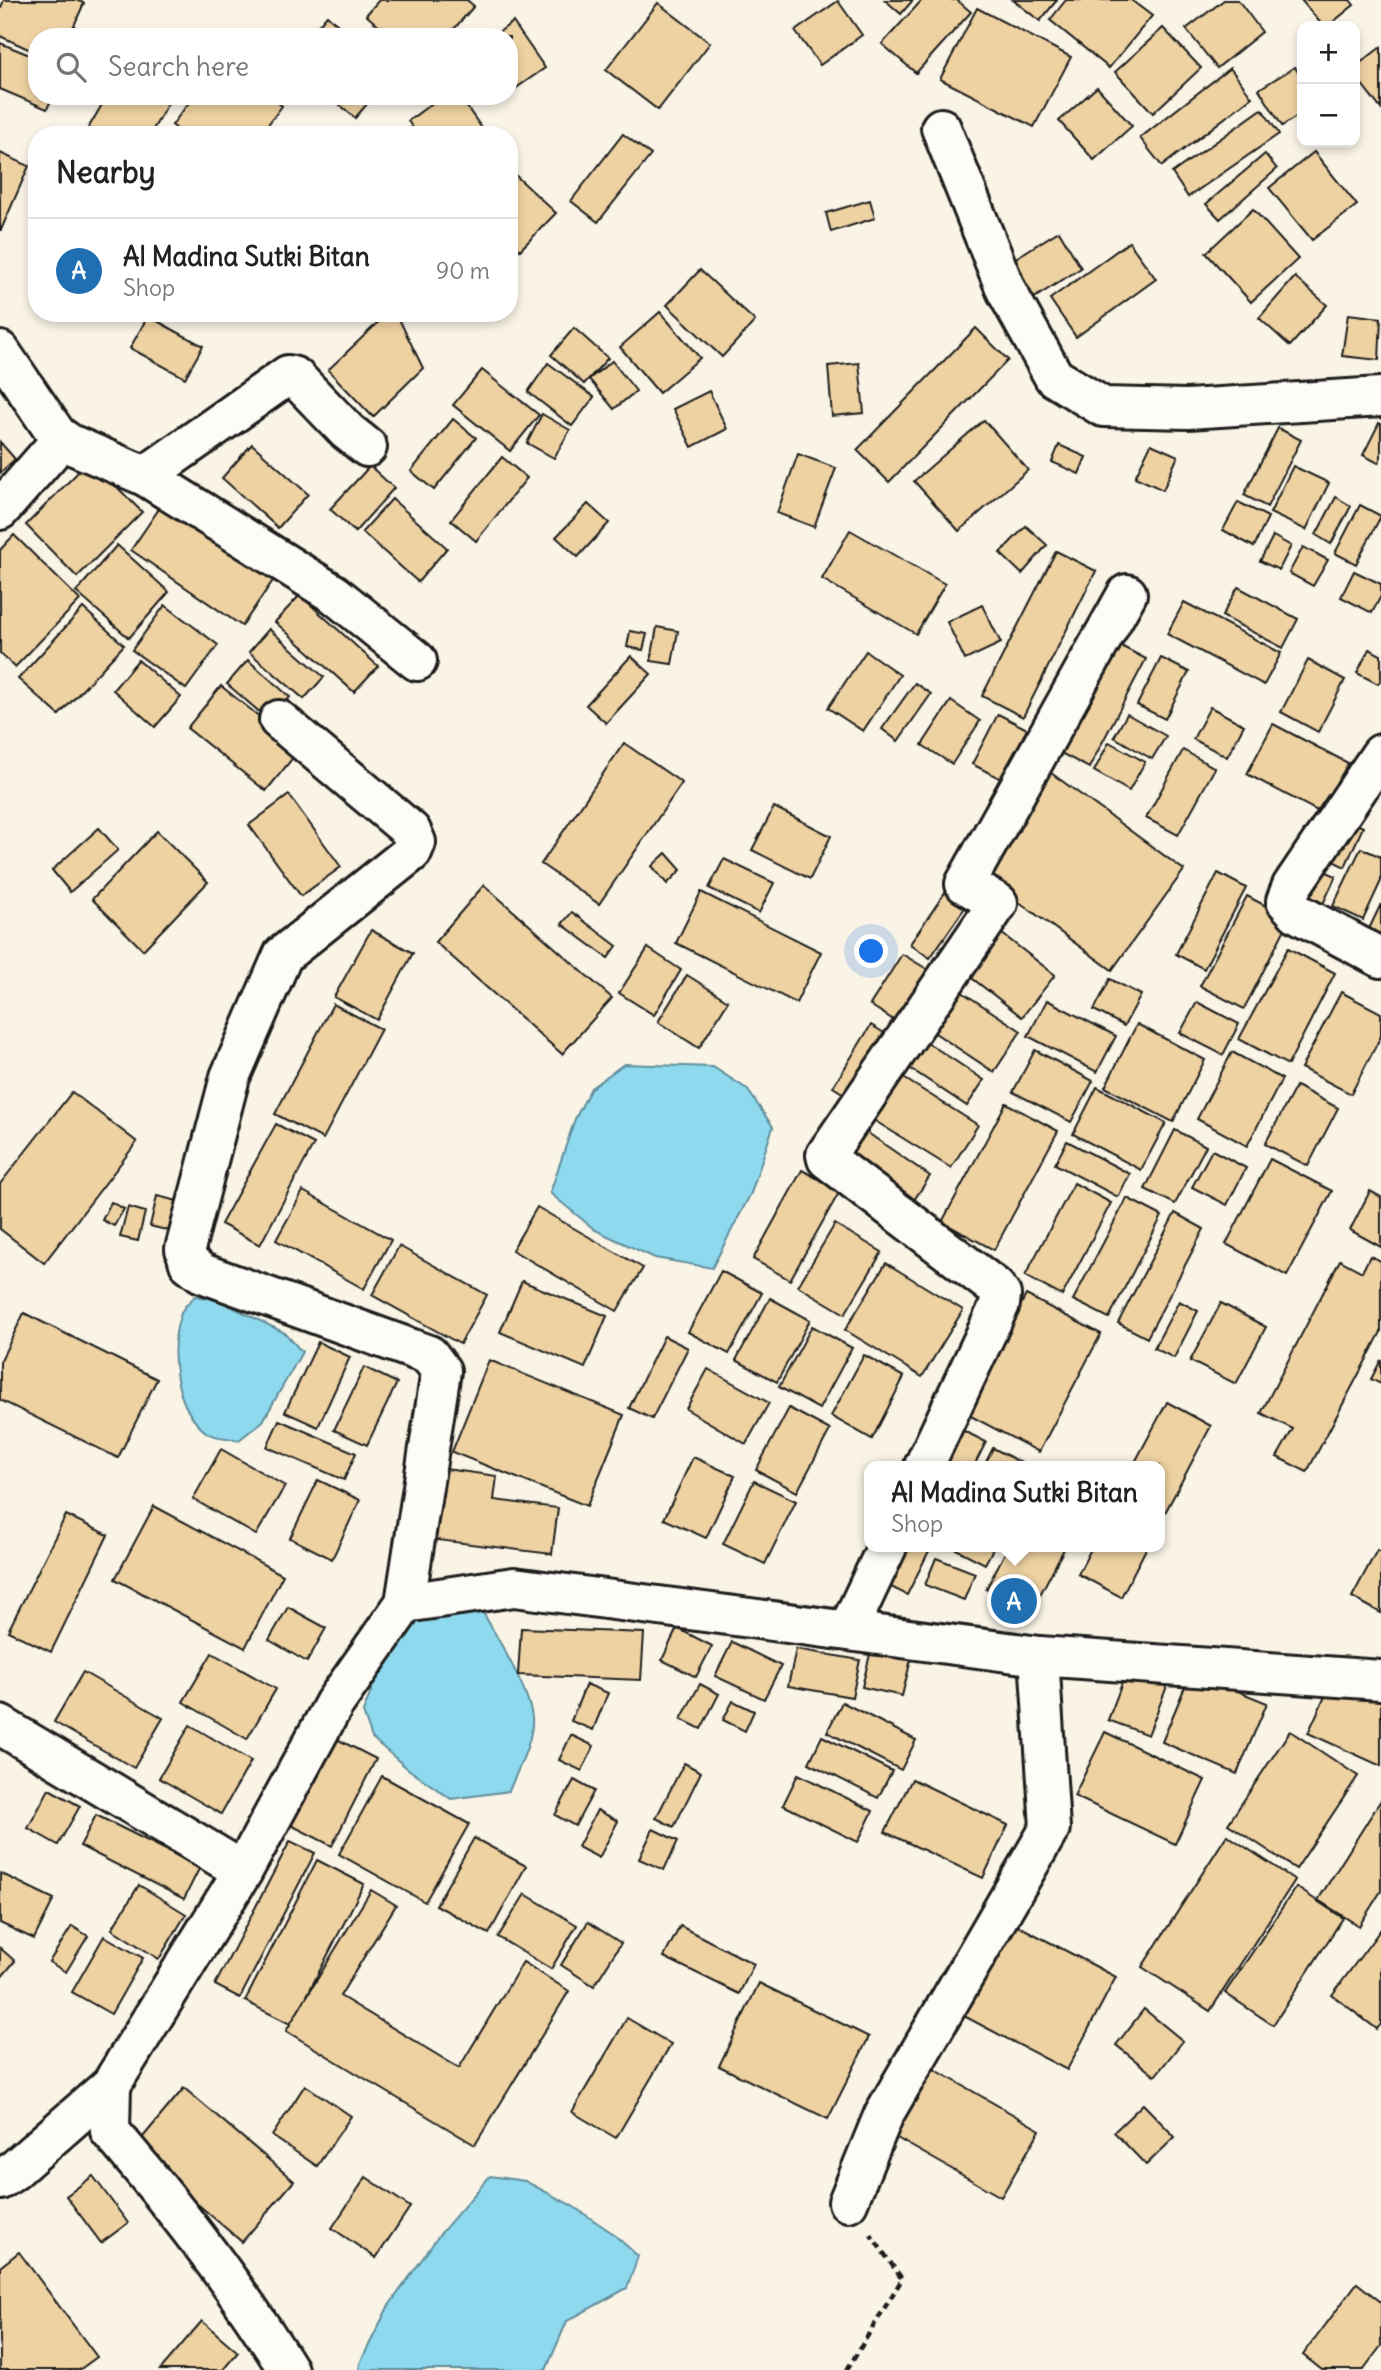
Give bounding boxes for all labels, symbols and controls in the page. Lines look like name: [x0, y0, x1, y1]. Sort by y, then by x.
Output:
map controls: [1297, 21, 1360, 147]
button: +: [1297, 21, 1360, 84]
search box: [28, 28, 518, 105]
icon: search: [52, 48, 90, 86]
text: Search here: [108, 50, 249, 83]
button: −: [1297, 84, 1360, 147]
text: Nearby: [56, 153, 156, 191]
text: Al Madina Sutki Bitan: [123, 240, 370, 273]
text: A: [72, 256, 86, 285]
text: 90 m: [436, 256, 490, 285]
text: Shop: [123, 273, 175, 302]
your location: [854, 934, 888, 968]
popup: [864, 1461, 1165, 1552]
text: Al Madina Sutki Bitan: [891, 1476, 1138, 1509]
text: Shop: [891, 1509, 943, 1538]
pin: A: [991, 1575, 1037, 1627]

